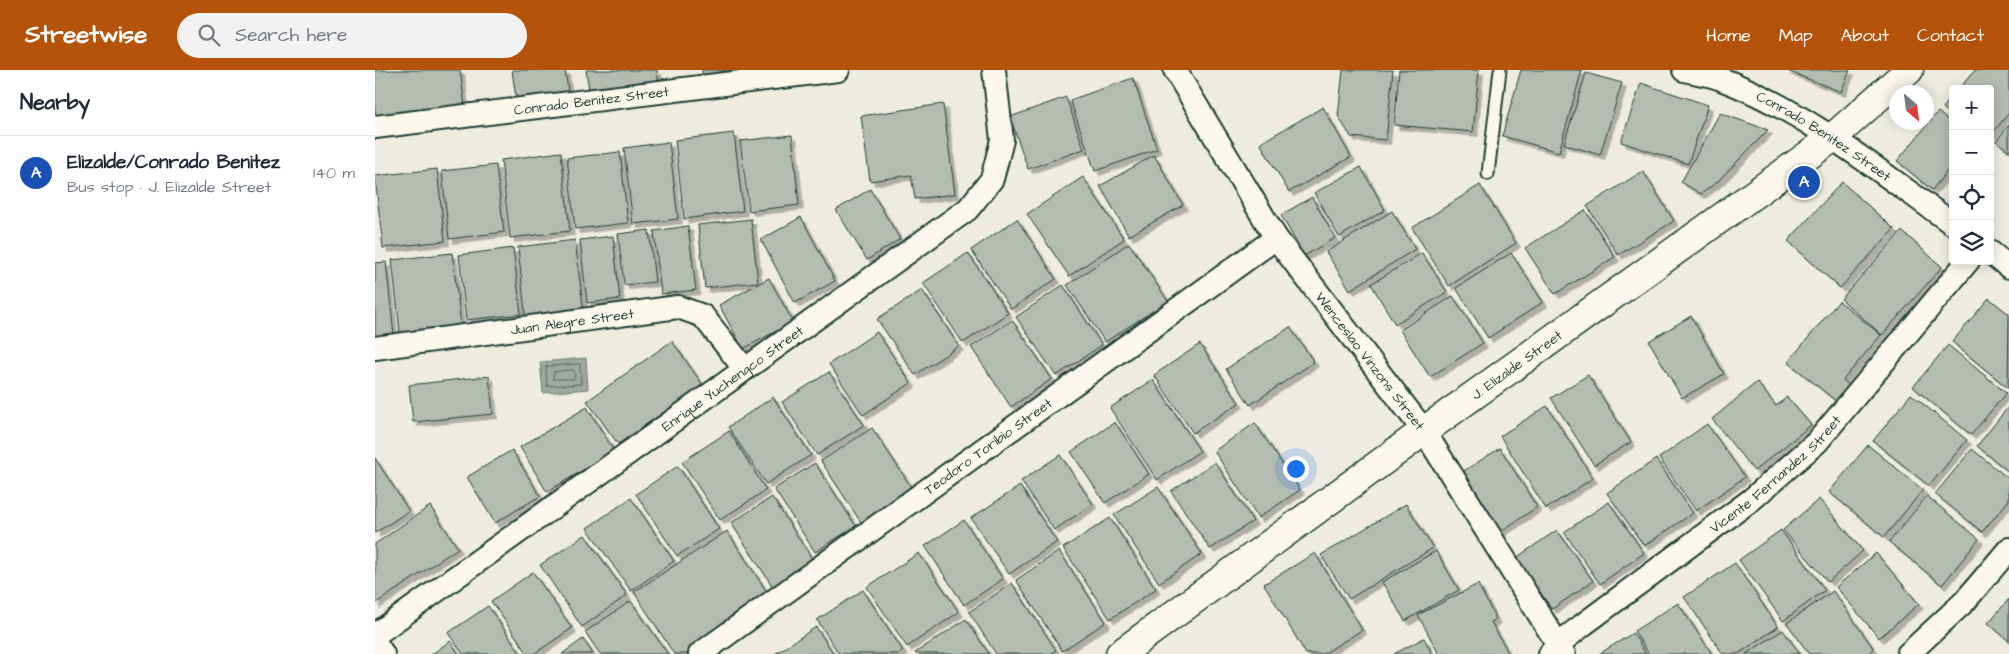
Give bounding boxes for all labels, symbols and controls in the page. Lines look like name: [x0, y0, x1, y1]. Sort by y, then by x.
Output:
search box: [177, 13, 527, 58]
text: Streetwise: [25, 18, 147, 52]
icon: search: [195, 21, 223, 49]
text: Search here: [235, 22, 347, 49]
text: Home: [1706, 23, 1751, 48]
text: Map: [1779, 23, 1813, 48]
text: About: [1841, 23, 1889, 48]
text: Contact: [1917, 23, 1984, 48]
street label: Conrado Benitez Street: [513, 82, 670, 121]
north arrow: [1889, 85, 1934, 130]
map controls: [1949, 85, 1994, 265]
button: +: [1949, 85, 1994, 130]
street label: Conrado Benitez Street: [1753, 87, 1895, 187]
text: Nearby: [20, 88, 90, 117]
button: −: [1949, 130, 1994, 175]
text: Elizalde/Conrado Benitez: [67, 149, 280, 176]
text: A: [31, 162, 41, 184]
text: 140 m: [313, 162, 355, 184]
pin: A: [1788, 163, 1820, 201]
button: locate: [1949, 175, 1994, 220]
text: Bus stop · J. Elizalde Street: [67, 176, 271, 198]
button: layers: [1949, 220, 1994, 265]
street label: Wenceslao Vinzons Street: [1310, 288, 1429, 435]
street label: Juan Alegre Street: [509, 304, 636, 341]
street label: Enrique Yuchengco Street: [658, 321, 808, 437]
street label: J. Elizalde Street: [1468, 326, 1567, 405]
street label: Teodoro Toribio Street: [920, 394, 1057, 500]
street label: Vicente Fernandez Street: [1706, 411, 1846, 538]
your location: [1283, 456, 1309, 482]

